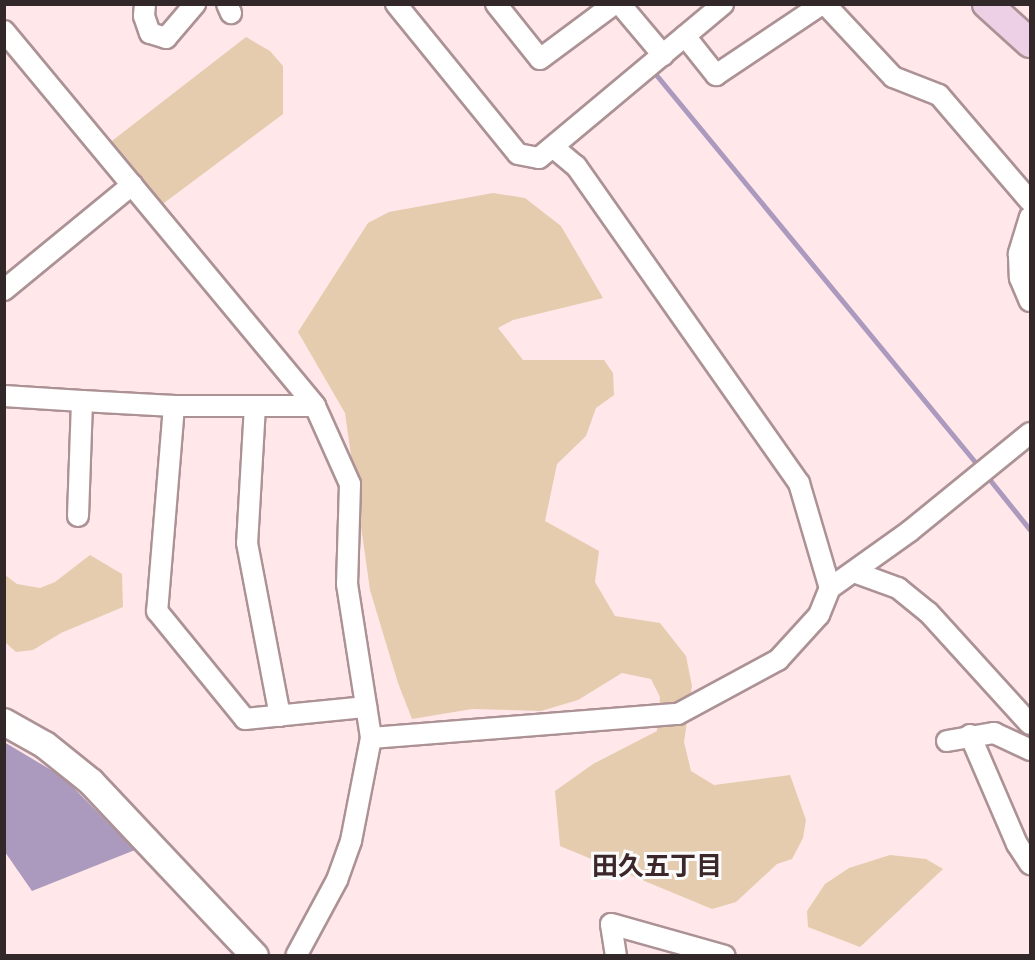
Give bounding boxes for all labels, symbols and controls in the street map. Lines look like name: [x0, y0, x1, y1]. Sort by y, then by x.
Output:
district label: 田久五丁目: [592, 851, 722, 883]

